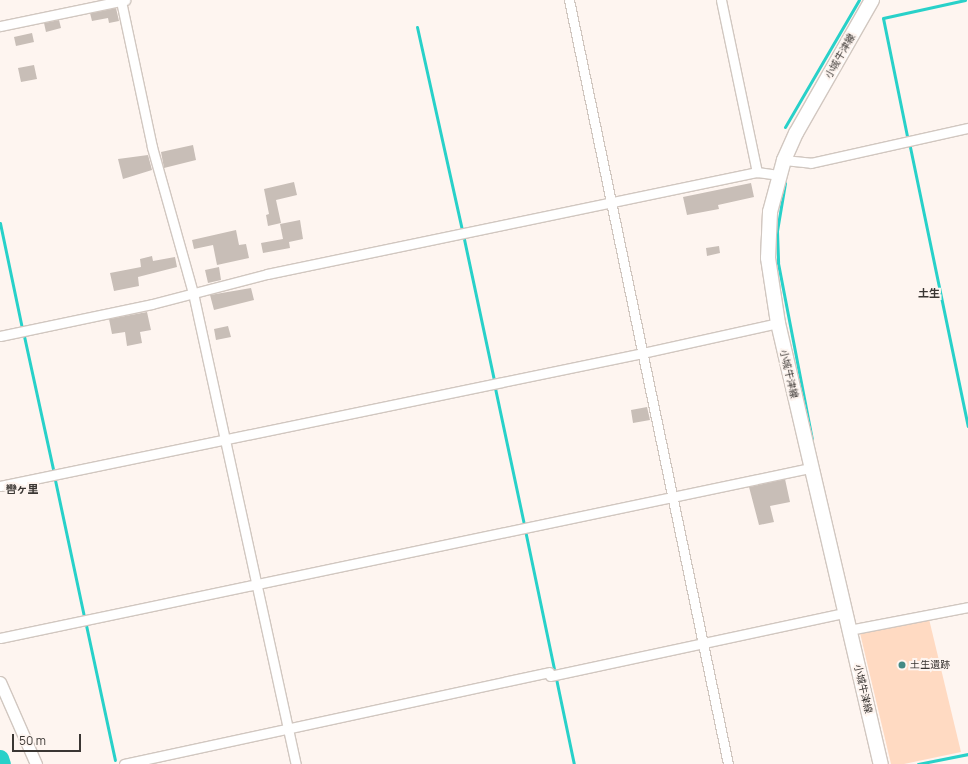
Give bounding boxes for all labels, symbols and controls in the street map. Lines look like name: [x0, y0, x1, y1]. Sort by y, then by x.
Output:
street label: 小城牛津線: [822, 31, 858, 81]
district label: 土生: [918, 286, 940, 300]
street label: 小城牛津線: [778, 348, 800, 400]
district label: 轡ヶ里: [6, 482, 38, 496]
place label: 土生遺跡: [910, 659, 950, 671]
marker: 土生遺跡: [897, 660, 907, 670]
street label: 小城牛津線: [852, 663, 874, 715]
scale bar: [14, 726, 83, 752]
text: 50 m: [19, 732, 46, 749]

